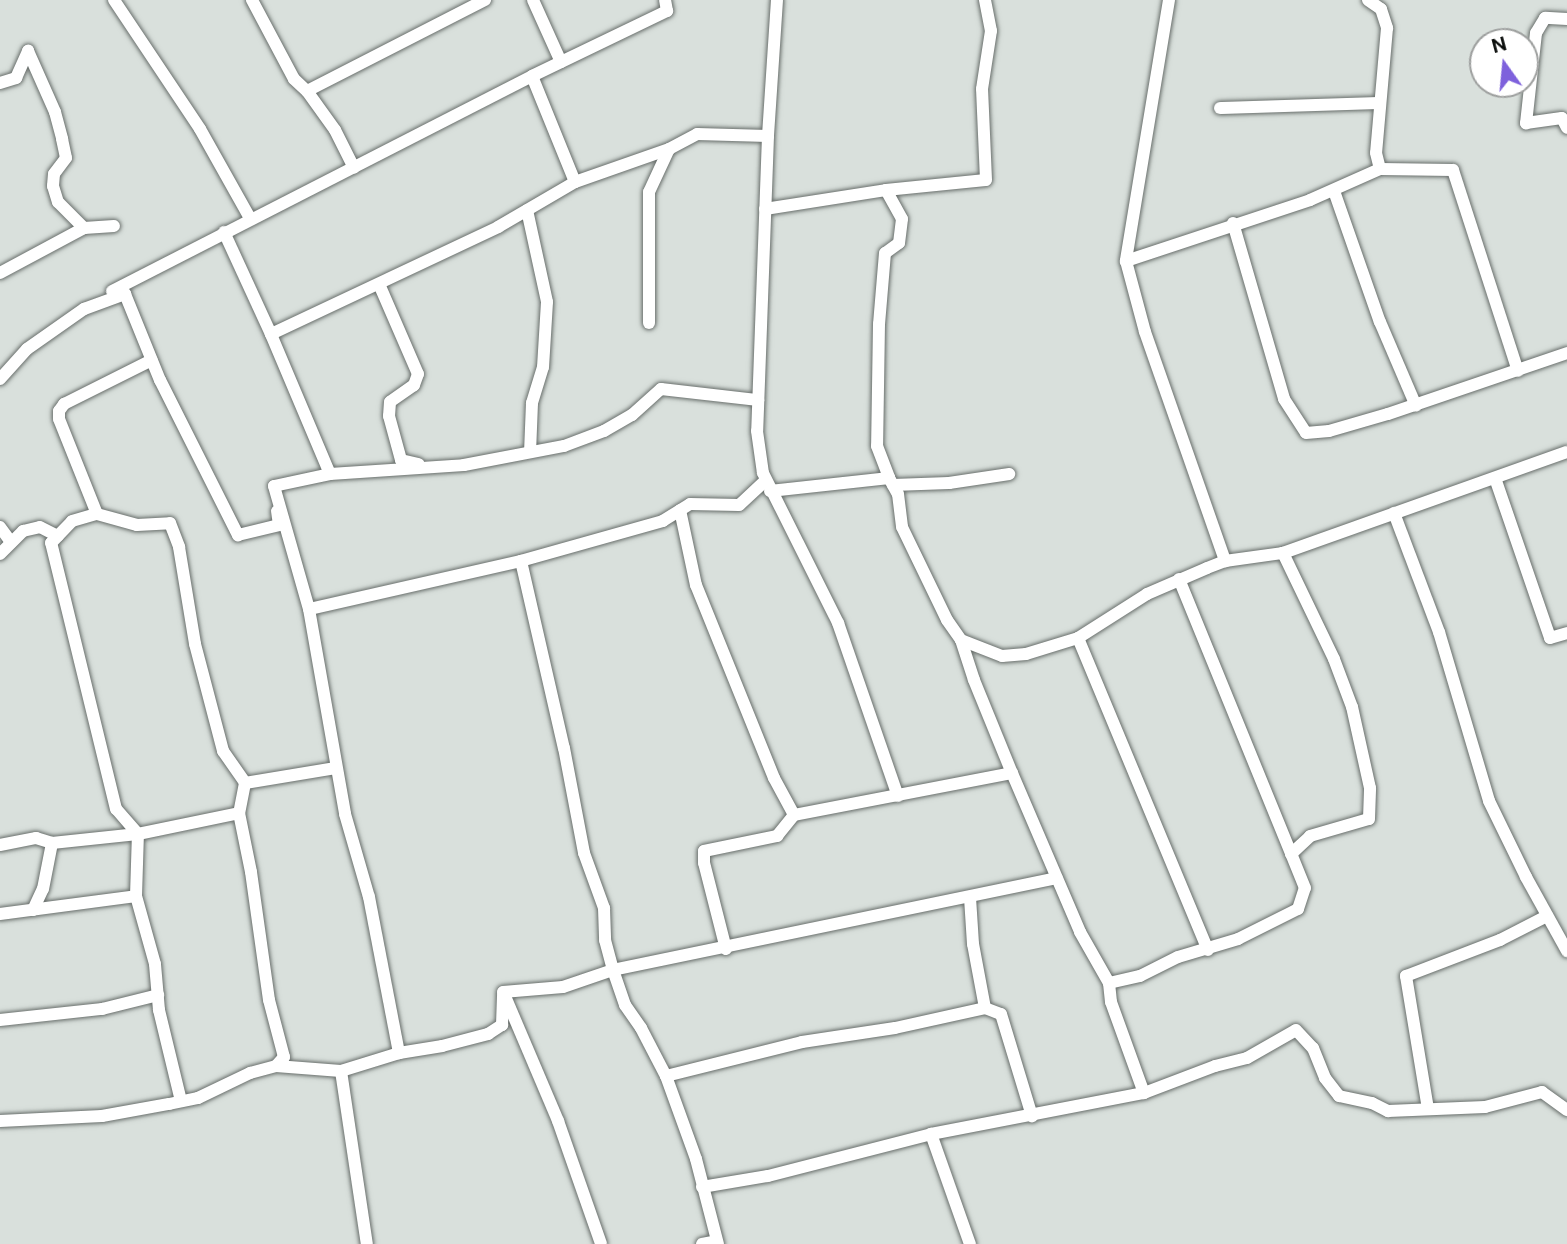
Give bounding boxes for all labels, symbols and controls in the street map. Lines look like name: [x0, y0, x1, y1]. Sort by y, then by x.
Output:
north arrow: [1469, 28, 1539, 98]
text: N: [1489, 32, 1509, 57]

